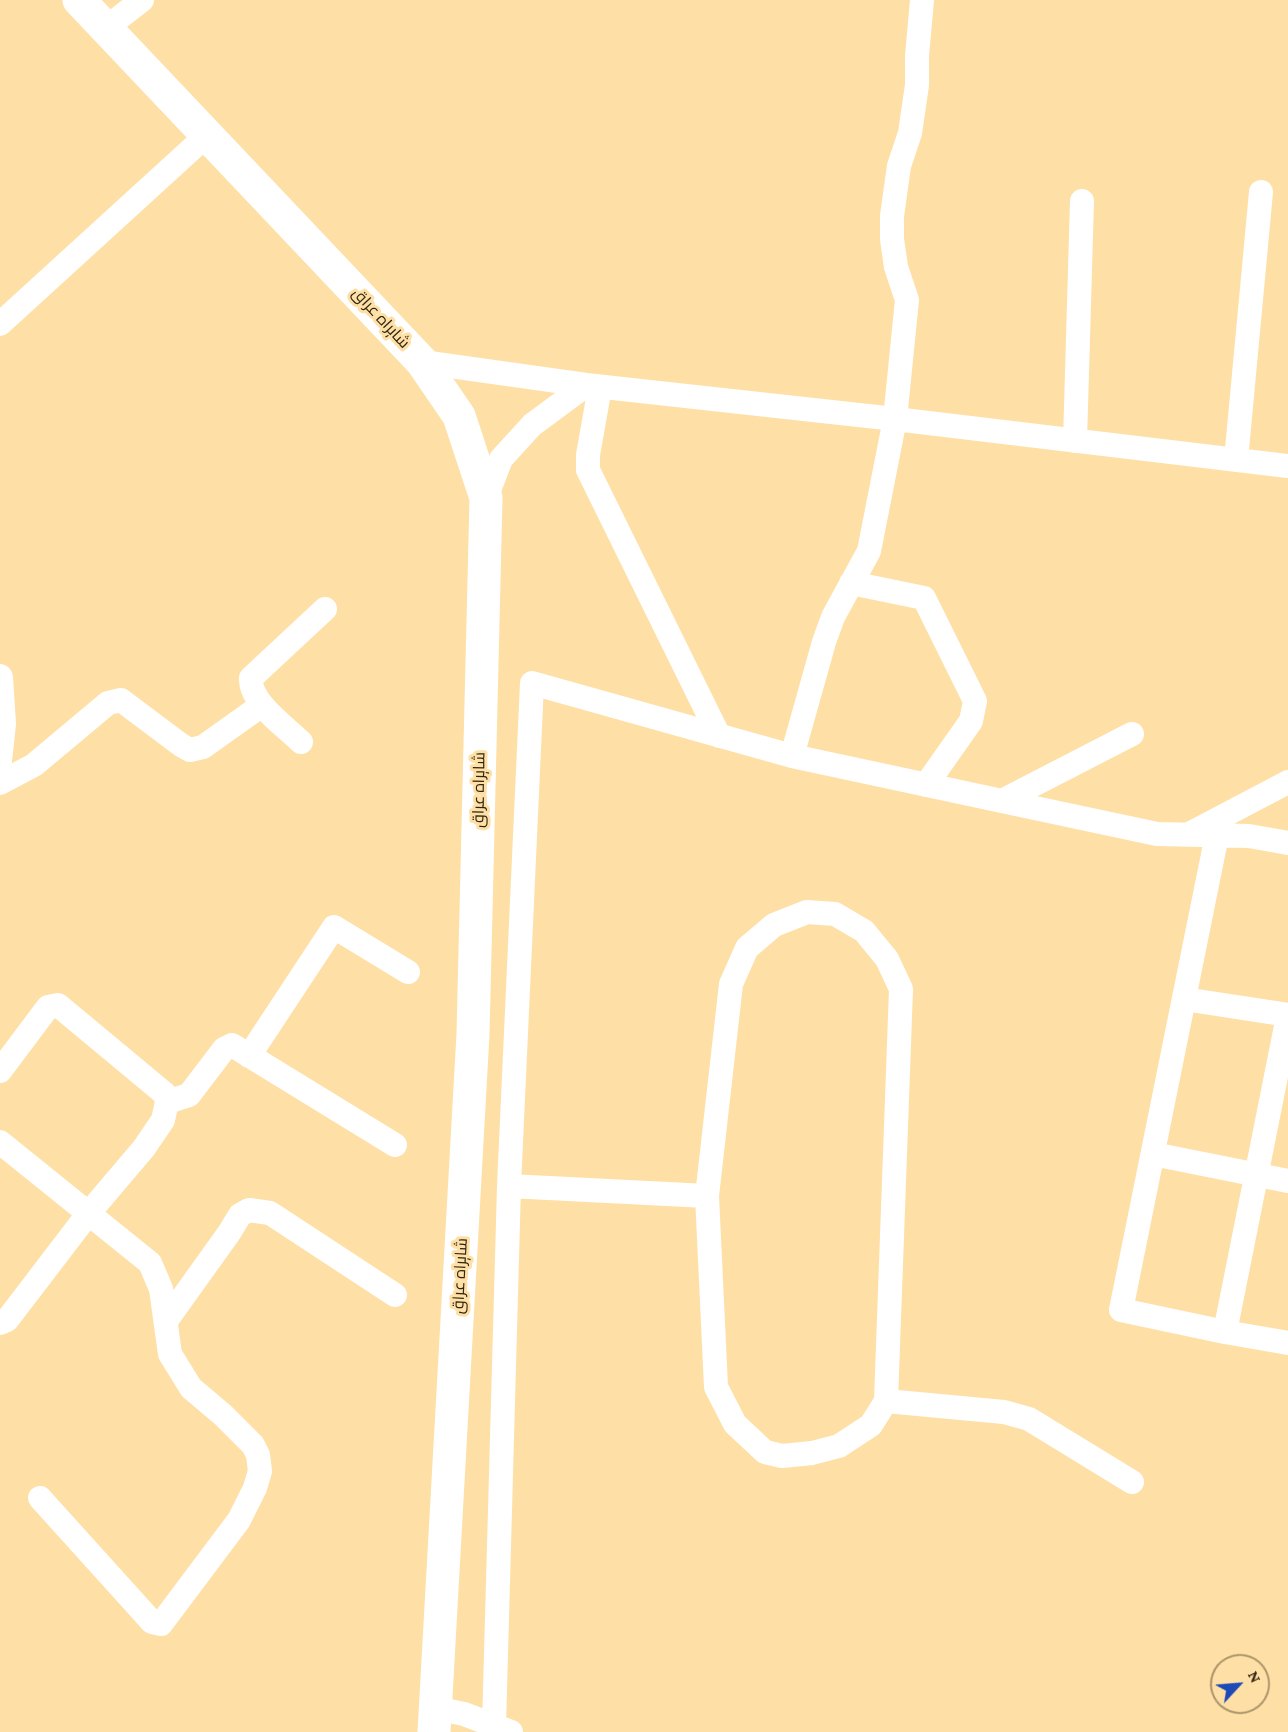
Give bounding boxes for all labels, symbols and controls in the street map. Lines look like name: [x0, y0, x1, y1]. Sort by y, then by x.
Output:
street label: شاہراہ عراق: [348, 284, 414, 352]
street label: شاہراہ عراق: [469, 752, 489, 828]
street label: شاہراہ عراق: [448, 1238, 472, 1314]
north arrow: [1210, 1654, 1270, 1714]
text: N: [1245, 1668, 1265, 1685]

